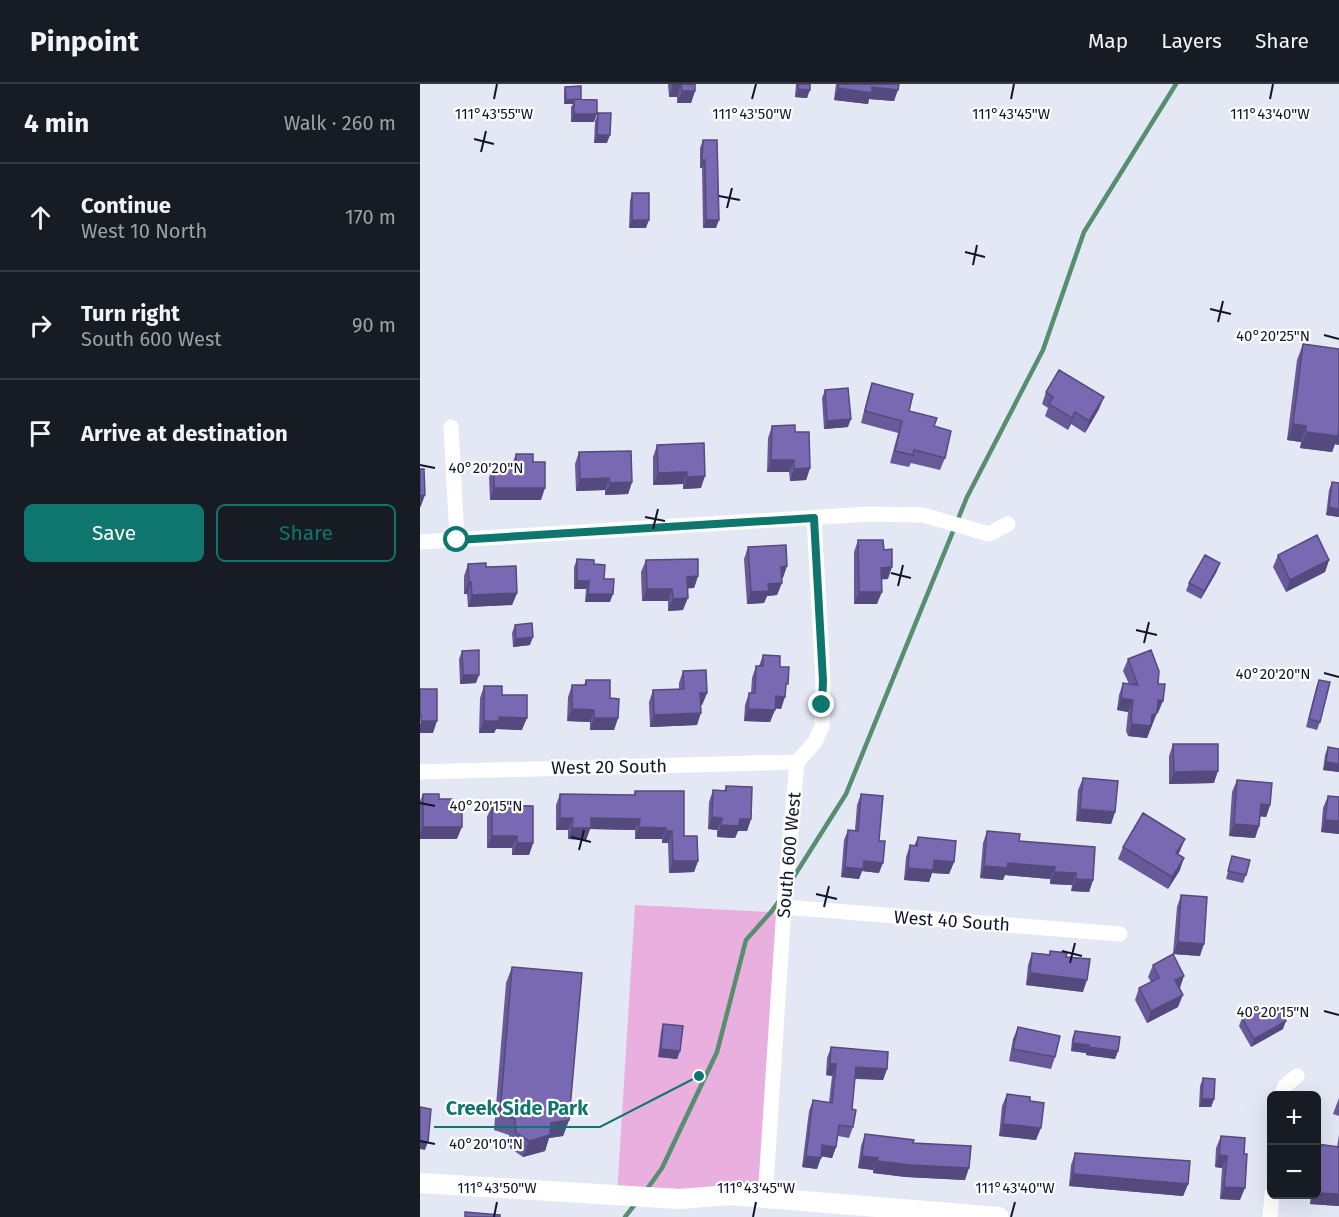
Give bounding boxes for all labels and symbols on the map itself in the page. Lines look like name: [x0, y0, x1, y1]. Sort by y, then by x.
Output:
text: 111°43'55"W: [455, 105, 534, 123]
text: 111°43'50"W: [712, 105, 792, 123]
text: 111°43'45"W: [972, 105, 1051, 123]
text: 111°43'40"W: [1230, 105, 1310, 123]
text: 40°20'25"N: [1236, 327, 1310, 345]
text: 40°20'20"N: [448, 459, 524, 477]
route start: [443, 526, 469, 552]
text: 40°20'20"N: [1235, 665, 1311, 683]
route end: [808, 691, 834, 717]
street label: West 20 South: [551, 755, 667, 779]
street label: South 600 West: [773, 791, 806, 919]
text: 40°20'15"N: [450, 797, 522, 815]
street label: West 40 South: [893, 906, 1011, 936]
text: 40°20'15"N: [1237, 1003, 1309, 1021]
callout: Creek Side Park: [434, 1089, 600, 1127]
text: Creek Side Park: [446, 1096, 589, 1120]
text: 40°20'10"N: [449, 1135, 523, 1153]
text: 111°43'50"W: [457, 1179, 537, 1197]
text: 111°43'45"W: [717, 1179, 796, 1197]
text: 111°43'40"W: [975, 1179, 1055, 1197]

